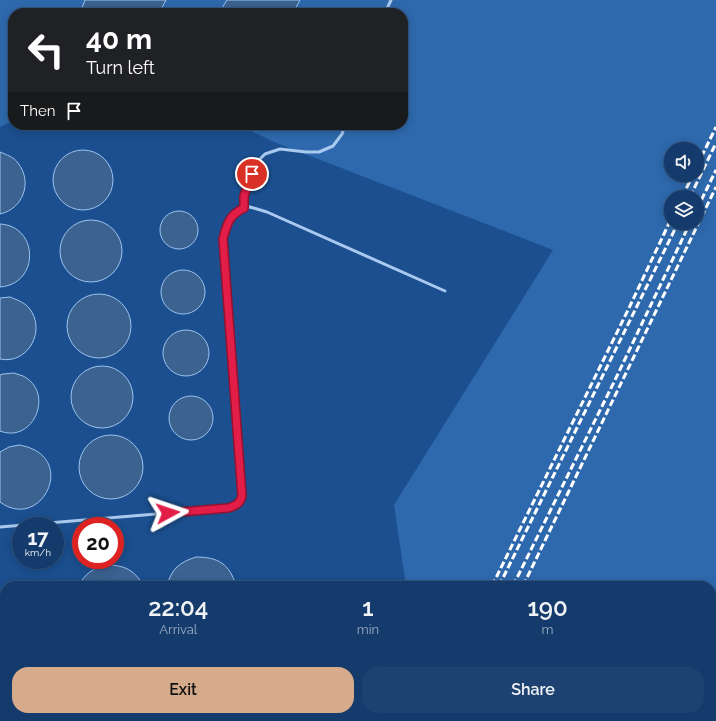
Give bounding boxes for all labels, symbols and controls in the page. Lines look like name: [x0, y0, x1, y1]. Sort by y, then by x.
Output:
text: 40 m: [86, 23, 152, 56]
icon: left: [20, 24, 72, 76]
text: Turn left: [86, 57, 155, 78]
icon: arrive: [63, 100, 85, 122]
text: Then: [20, 102, 55, 120]
map controls: [664, 142, 704, 230]
button: sound: [664, 142, 704, 182]
pin: [235, 157, 269, 191]
icon: arrive: [241, 163, 263, 185]
button: layers: [664, 190, 704, 230]
position arrow: [147, 492, 189, 534]
speed limit sign: 20: [72, 517, 124, 569]
text: 17: [27, 526, 49, 550]
text: km/h: [25, 547, 51, 558]
text: 22:04: [148, 593, 208, 622]
text: 1: [362, 593, 374, 622]
text: 190: [527, 593, 568, 622]
text: Arrival: [159, 622, 197, 637]
text: min: [357, 622, 379, 637]
text: m: [542, 622, 554, 637]
button: Exit: [12, 667, 354, 713]
button: Share: [362, 667, 704, 713]

